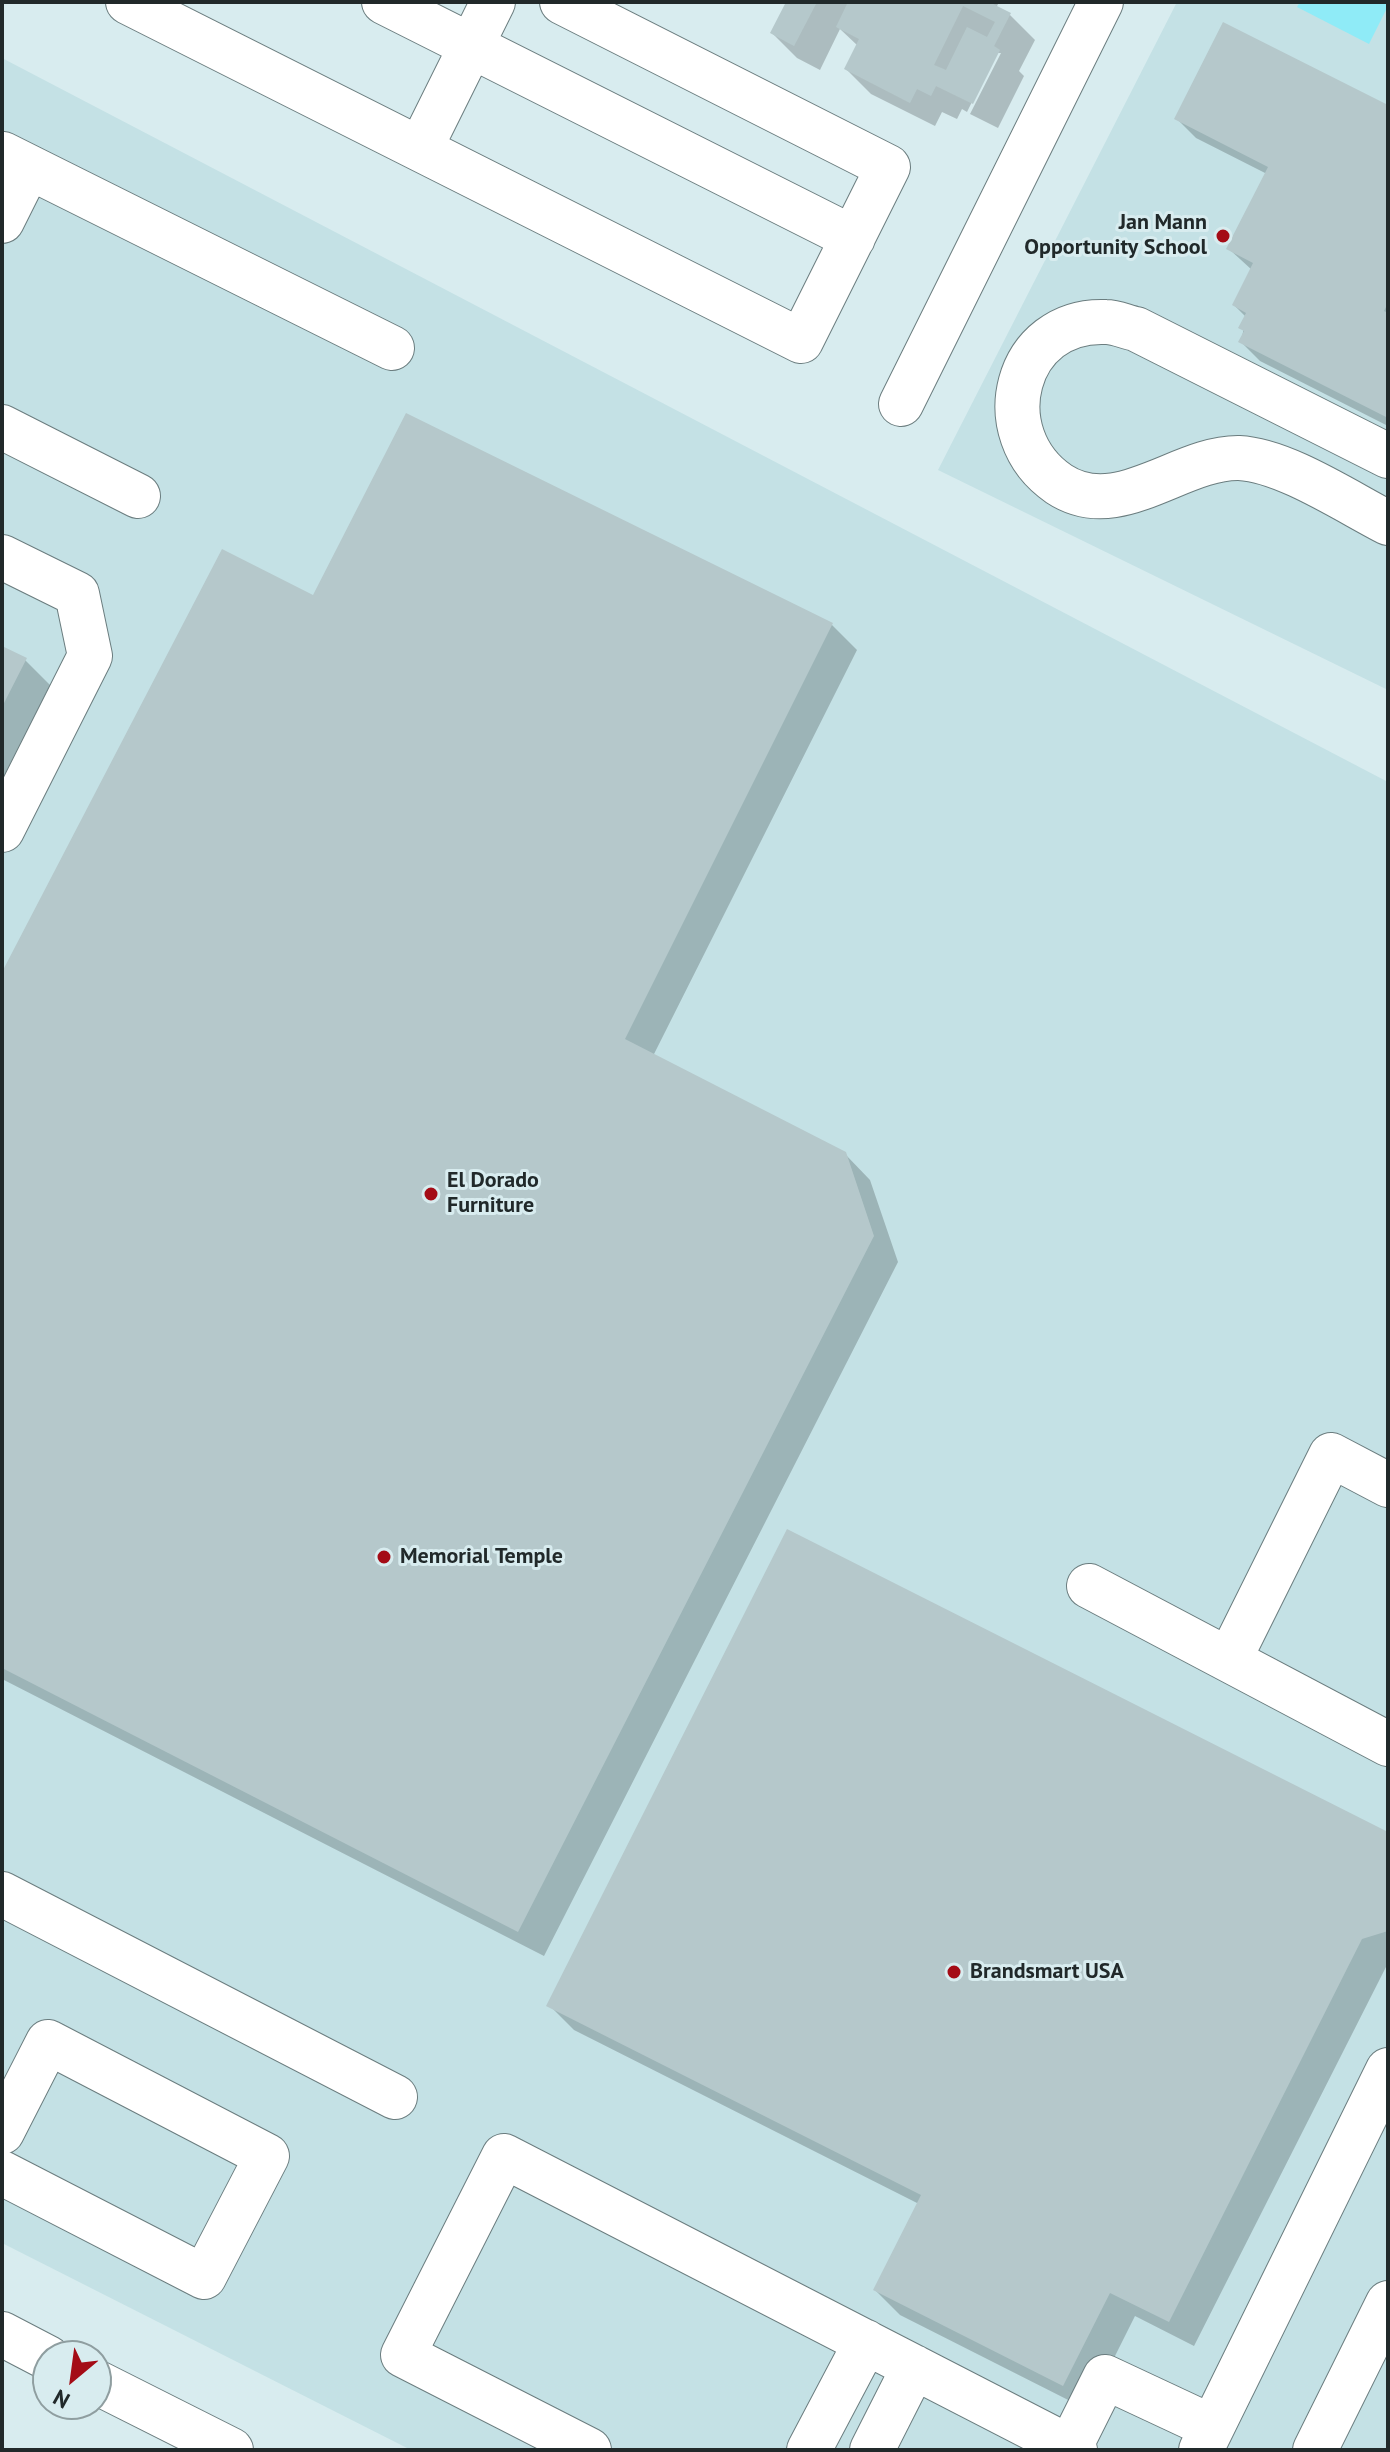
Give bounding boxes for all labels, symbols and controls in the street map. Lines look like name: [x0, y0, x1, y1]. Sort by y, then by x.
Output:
place label: Jan Mann Opportunity School: [1024, 210, 1207, 262]
marker: Jan Mann Opportunity School: [1214, 227, 1232, 245]
place label: El Dorado Furniture: [447, 1168, 539, 1220]
marker: El Dorado Furniture: [422, 1185, 440, 1203]
place label: Memorial Temple: [400, 1544, 563, 1570]
marker: Memorial Temple: [375, 1548, 393, 1566]
place label: Brandsmart USA: [970, 1959, 1124, 1985]
marker: Brandsmart USA: [945, 1963, 963, 1981]
north arrow: [32, 2340, 112, 2420]
text: N: [48, 2383, 74, 2415]

